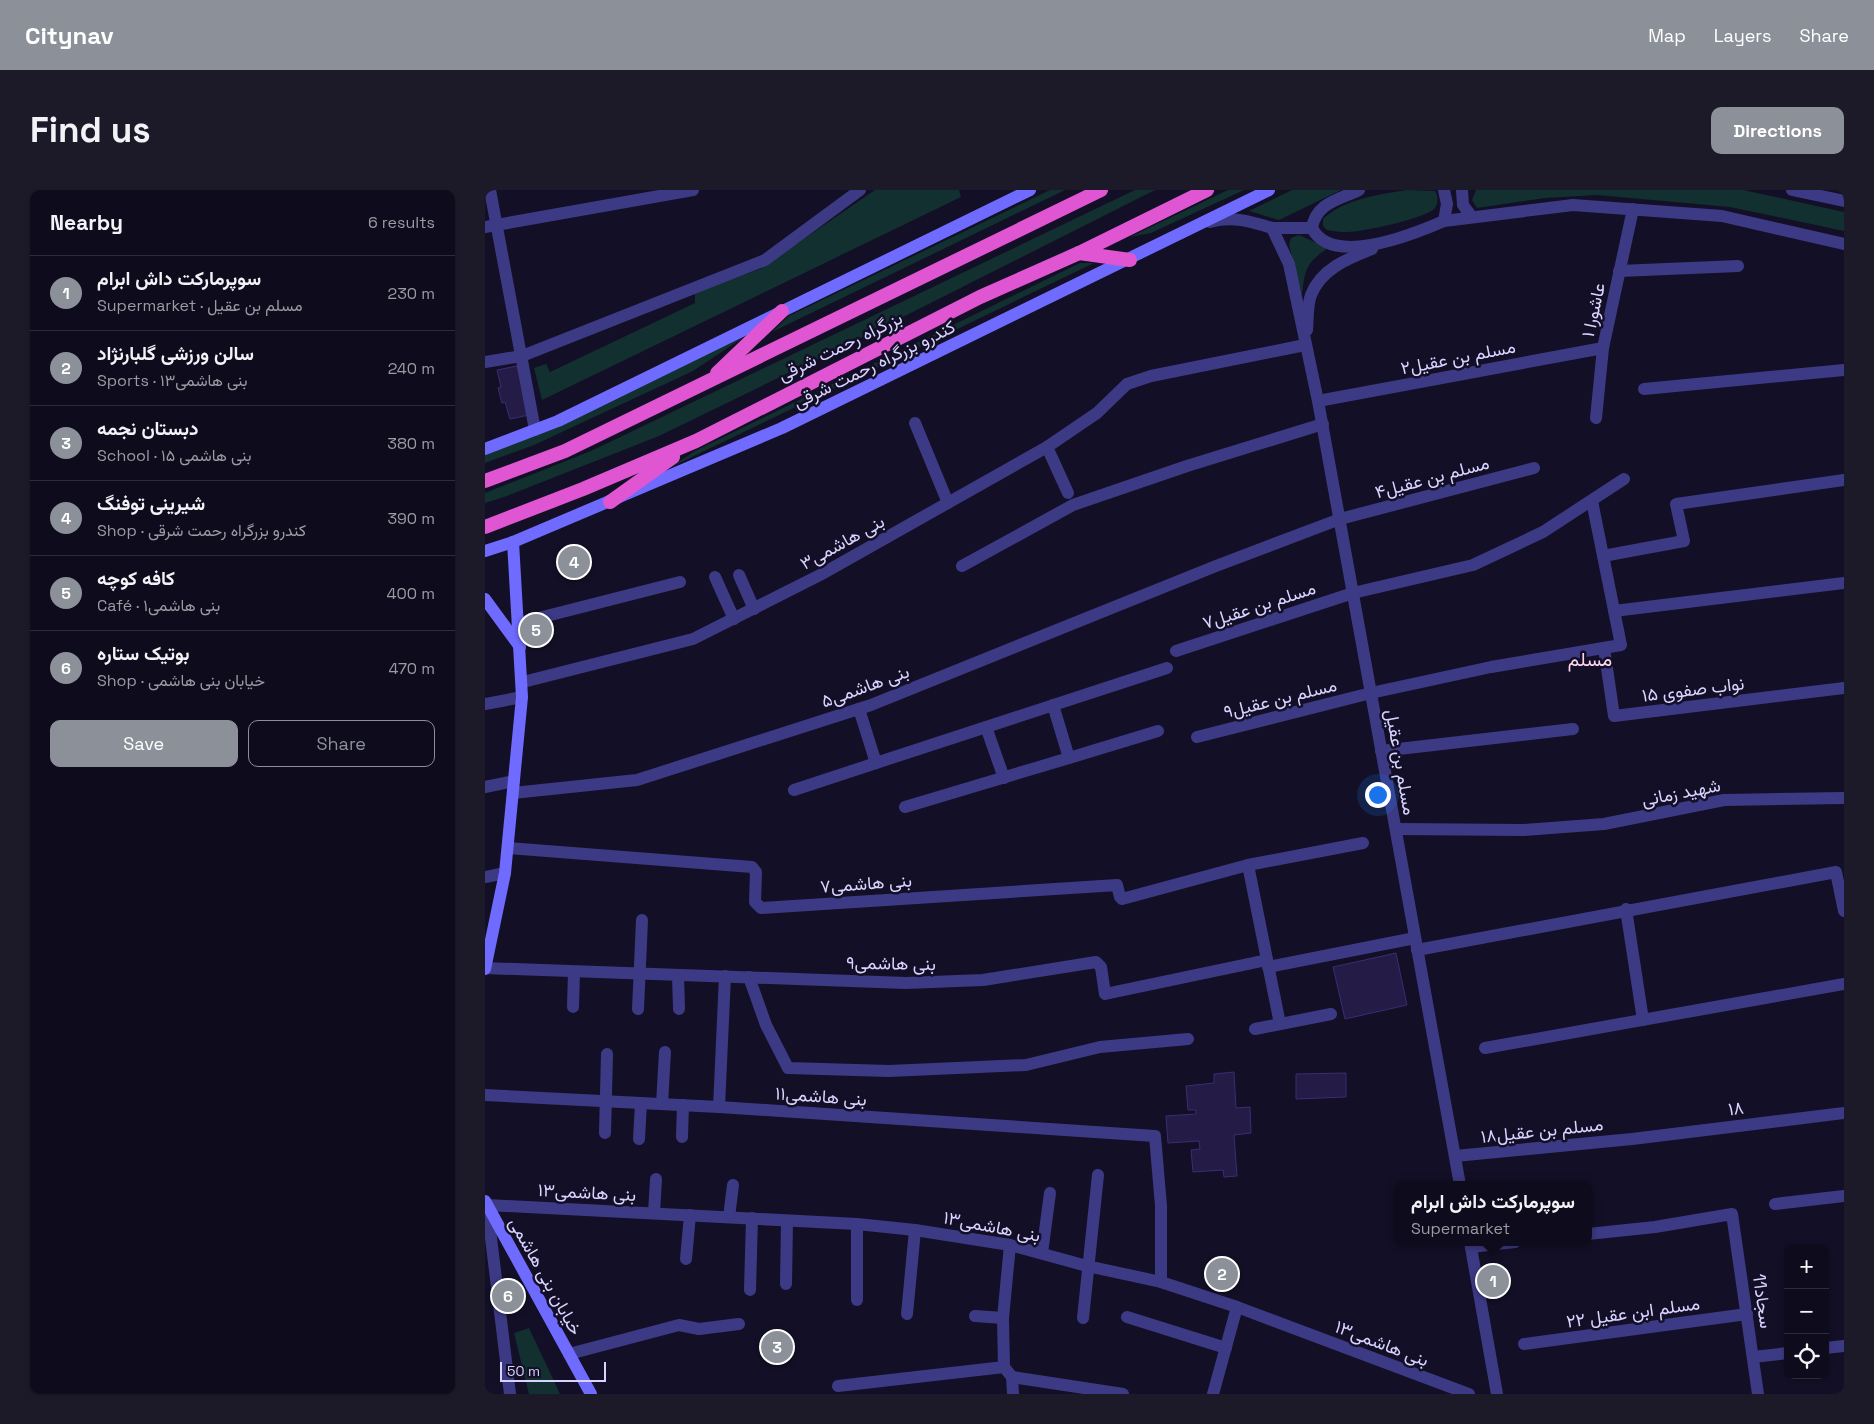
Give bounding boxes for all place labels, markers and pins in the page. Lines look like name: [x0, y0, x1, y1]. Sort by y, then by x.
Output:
pin: 4: [558, 543, 590, 581]
pin: 5: [520, 611, 552, 649]
pin: 2: [1206, 1255, 1238, 1293]
pin: 1: [1477, 1262, 1509, 1300]
pin: 6: [492, 1277, 524, 1315]
pin: 3: [761, 1328, 793, 1366]

